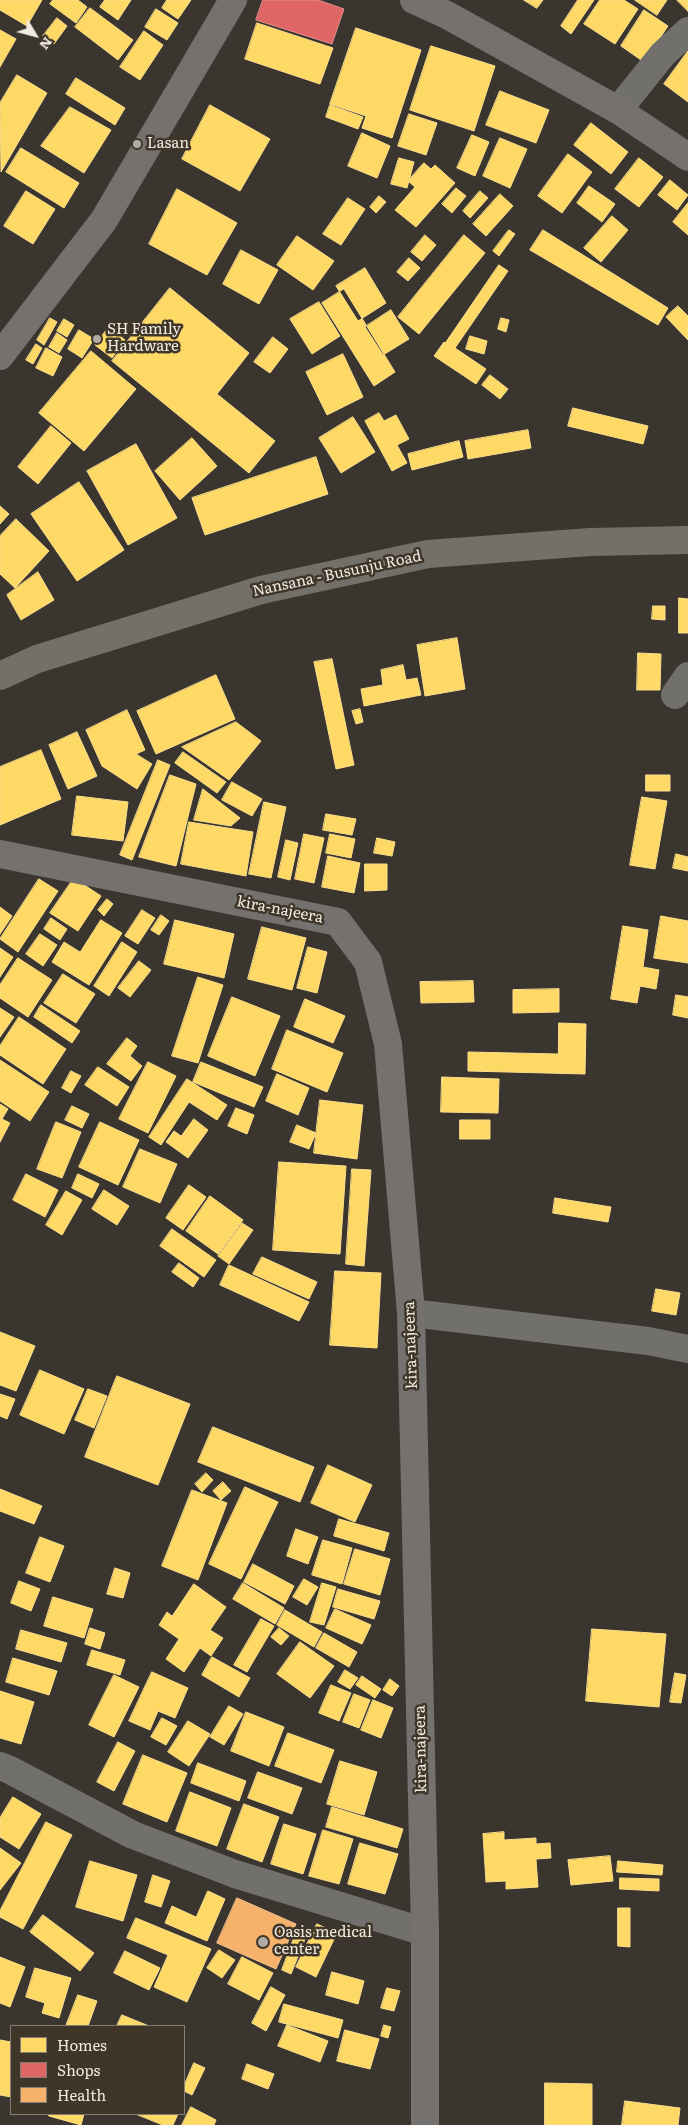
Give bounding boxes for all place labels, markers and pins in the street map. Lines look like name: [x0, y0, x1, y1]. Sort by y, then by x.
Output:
place label: Lasan: [147, 135, 189, 153]
marker: Lasan: [131, 138, 143, 150]
place label: SH Family Hardware: [107, 321, 181, 356]
marker: SH Family Hardware: [91, 333, 103, 345]
place label: Oasis medical center: [274, 1924, 372, 1959]
marker: Oasis medical center: [256, 1935, 270, 1949]

